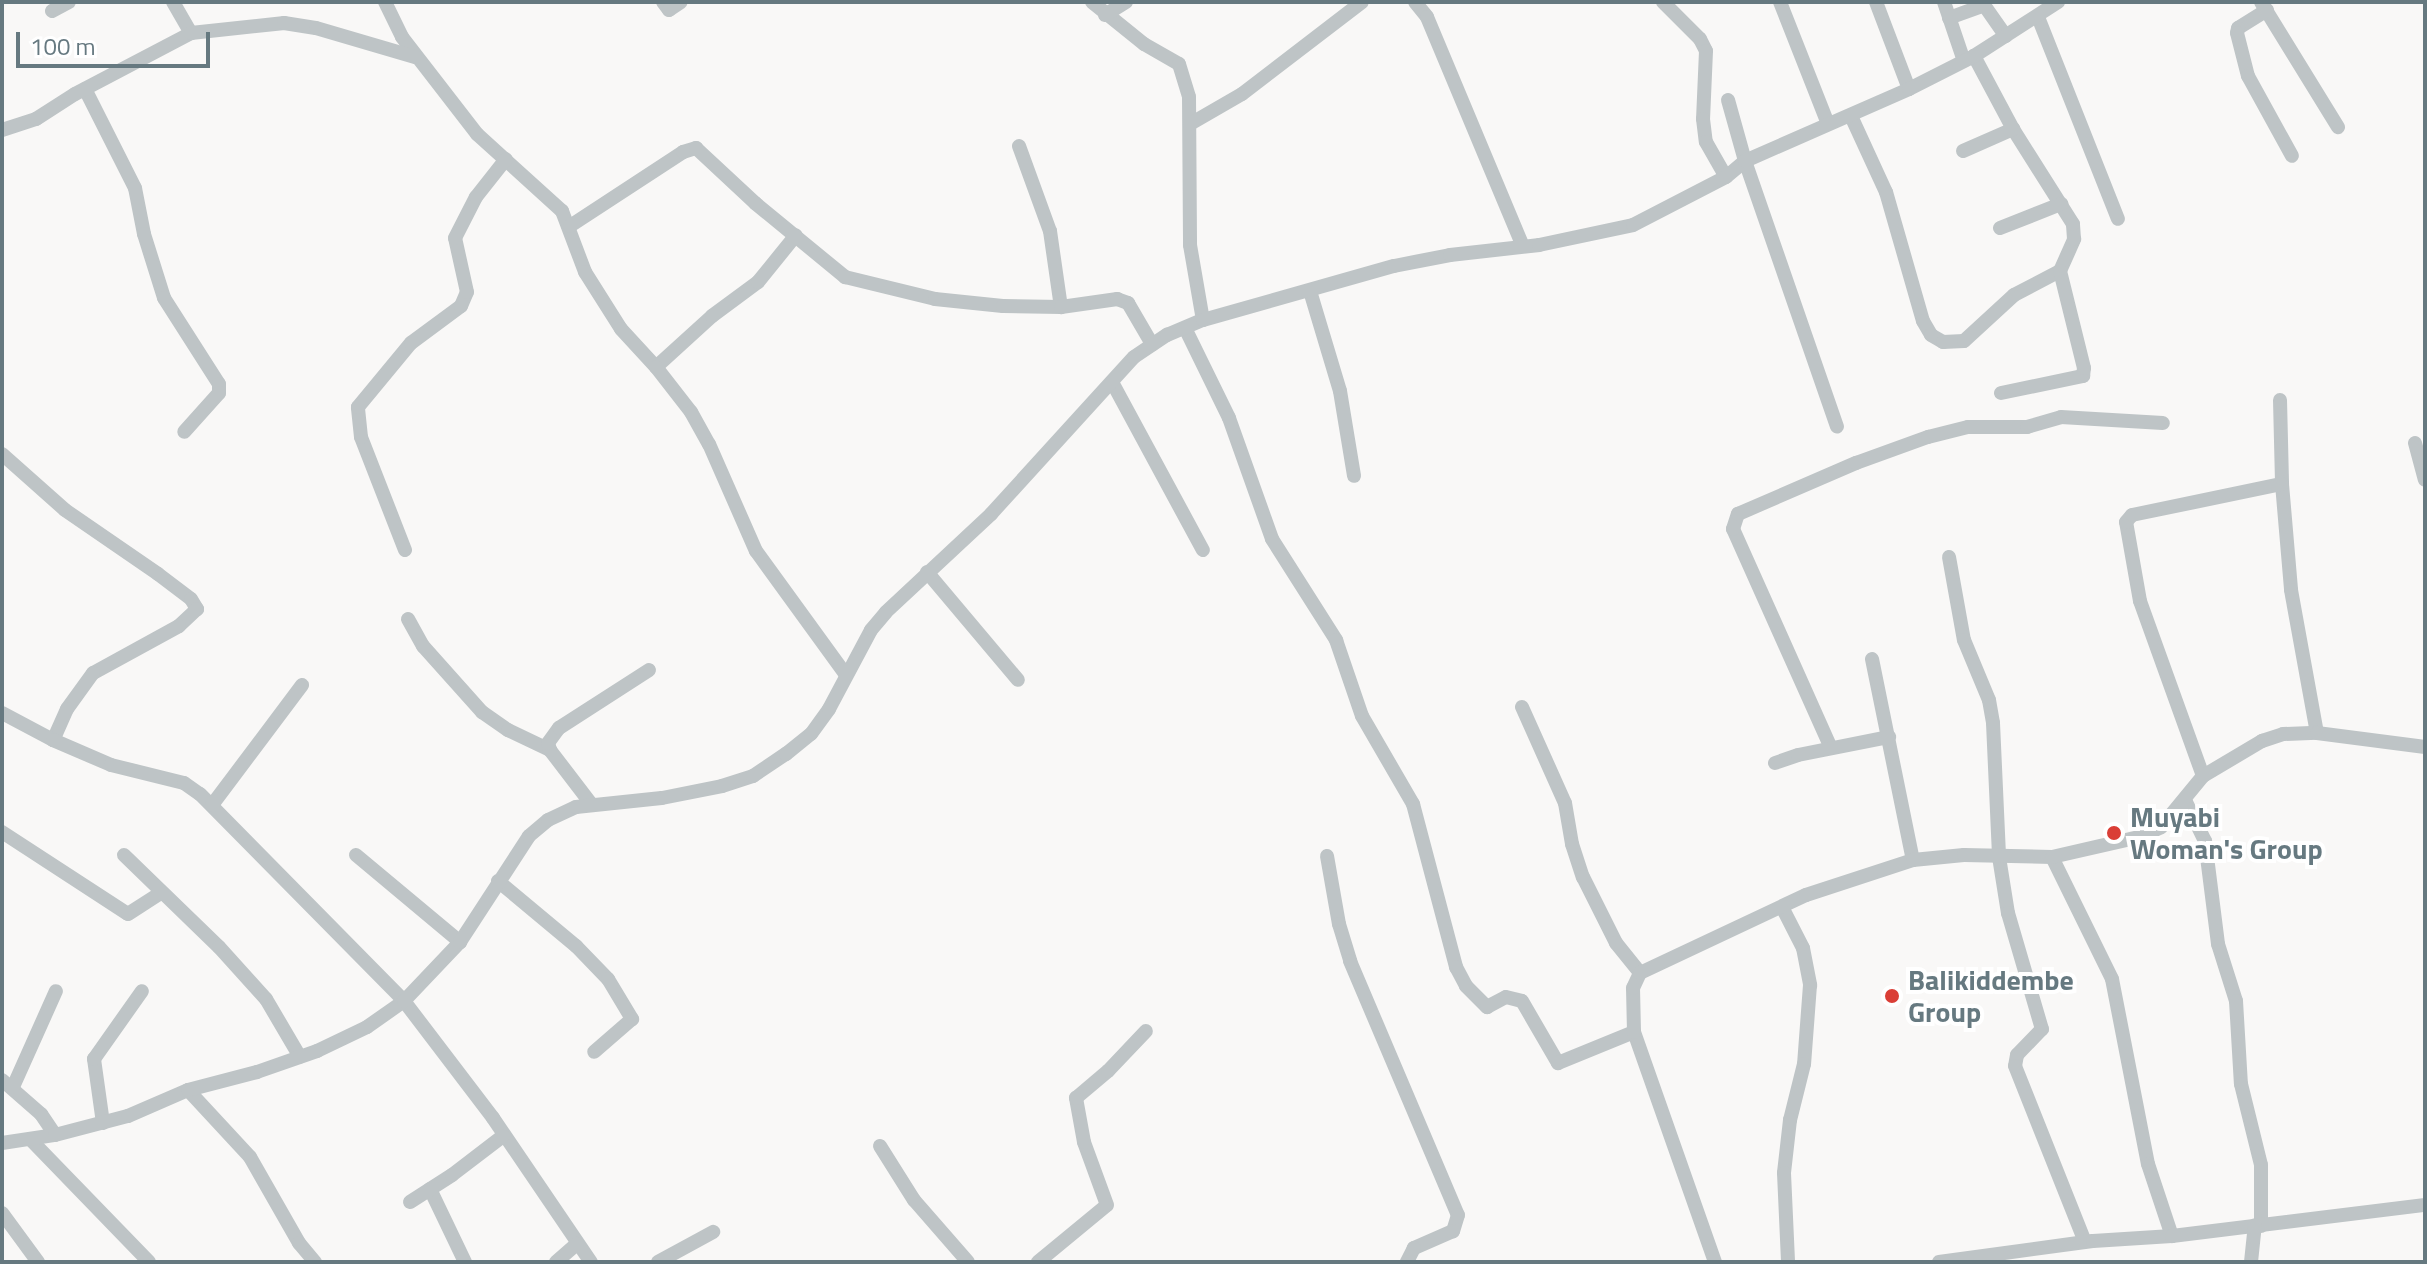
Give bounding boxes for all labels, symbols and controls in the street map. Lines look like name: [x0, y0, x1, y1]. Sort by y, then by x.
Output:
scale bar: [20, 16, 214, 66]
text: 100 m: [30, 28, 96, 64]
place label: Muyabi Woman's Group: [2130, 800, 2323, 866]
marker: Muyabi Woman's Group: [2105, 824, 2123, 842]
place label: Balikiddembe Group: [1908, 963, 2074, 1029]
marker: Balikiddembe Group: [1883, 987, 1901, 1005]

